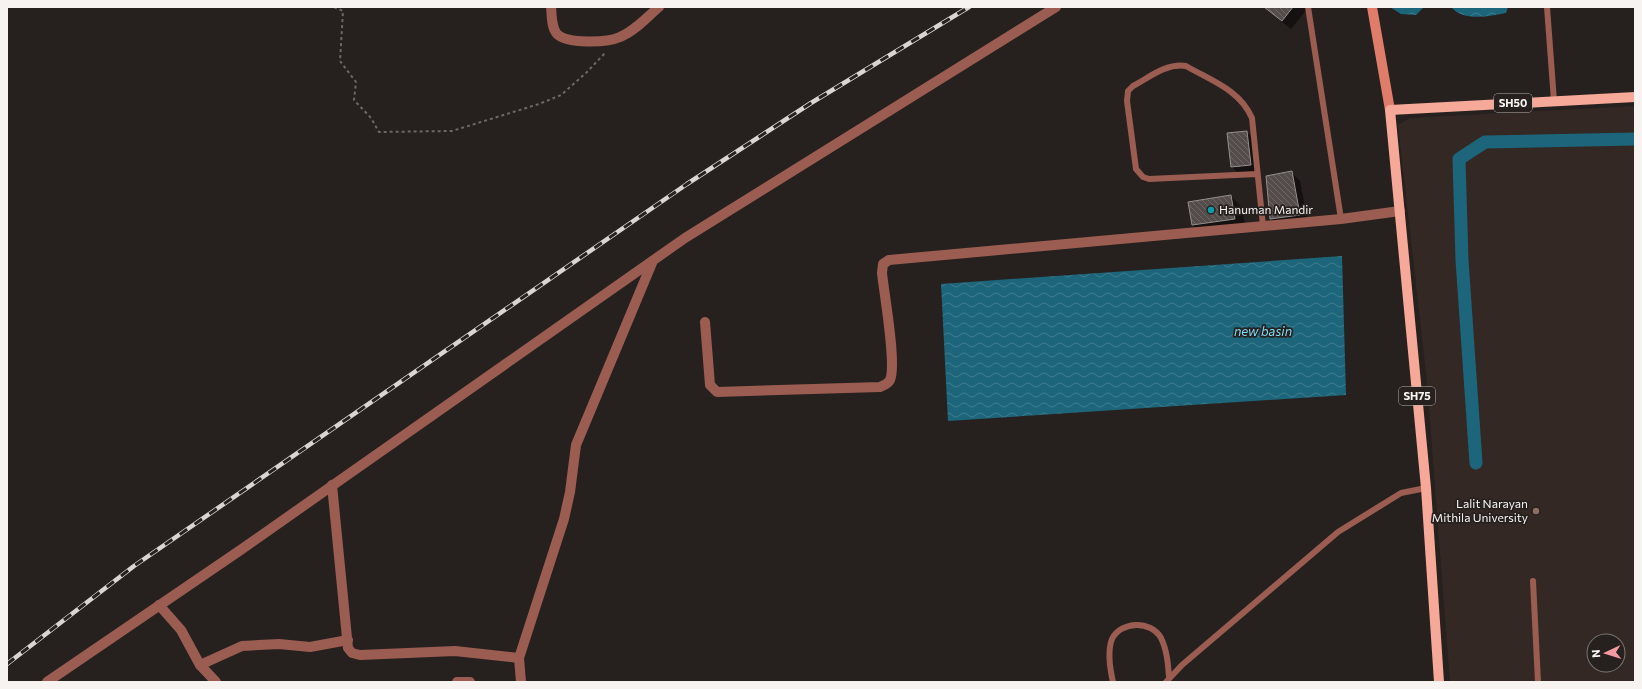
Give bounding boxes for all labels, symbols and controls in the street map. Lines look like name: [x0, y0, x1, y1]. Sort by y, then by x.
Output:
road number: SH50: [1494, 94, 1532, 112]
place label: Hanuman Mandir: [1219, 202, 1313, 216]
marker: Hanuman Mandir: [1206, 205, 1216, 215]
water label: new basin: [1234, 323, 1292, 339]
road number: SH75: [1399, 387, 1435, 405]
place label: Lalit Narayan Mithila University: [1432, 496, 1528, 524]
marker: Lalit Narayan Mithila University: [1531, 506, 1541, 516]
north arrow: [1586, 633, 1626, 673]
text: N: [1589, 649, 1602, 658]

